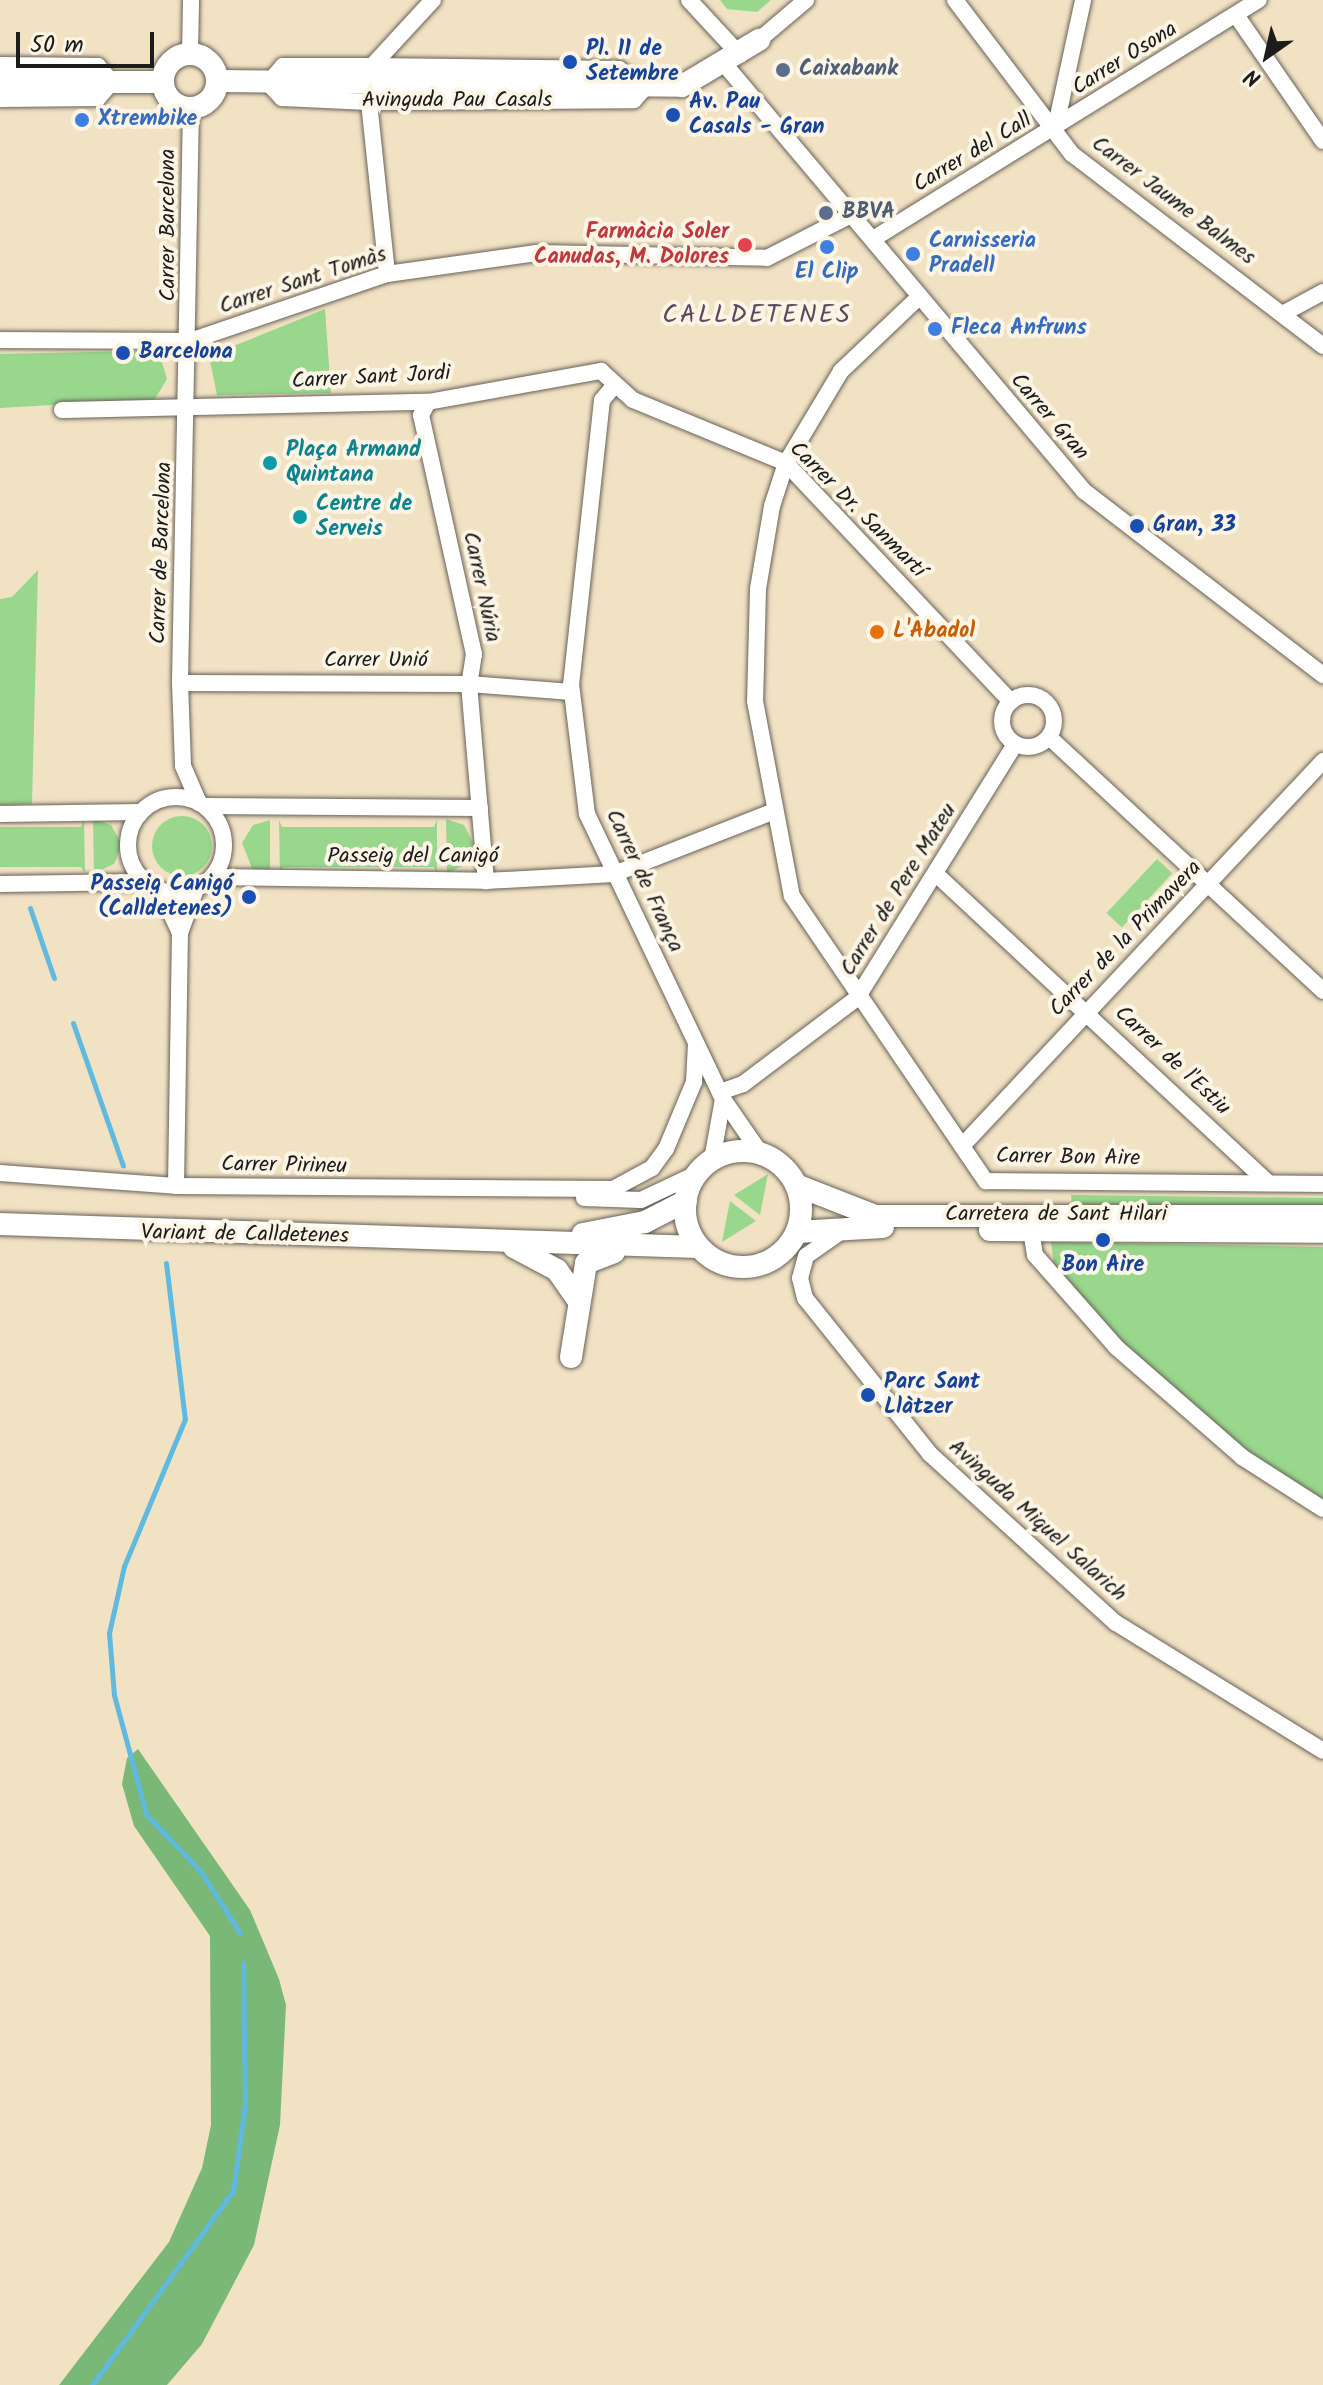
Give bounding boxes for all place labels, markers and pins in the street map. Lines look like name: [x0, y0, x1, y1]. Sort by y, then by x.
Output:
place label: Pl. 11 de Setembre: [586, 36, 679, 88]
marker: Pl. 11 de Setembre: [561, 53, 579, 71]
place label: Caixabank: [799, 57, 898, 83]
marker: Caixabank: [774, 61, 792, 79]
place label: Av. Pau Casals - Gran: [689, 89, 825, 140]
marker: Av. Pau Casals - Gran: [664, 106, 682, 124]
place label: Xtrembike: [98, 107, 197, 133]
marker: Xtrembike: [73, 111, 91, 129]
place label: BBVA: [842, 200, 895, 226]
marker: BBVA: [817, 204, 835, 222]
place label: Farmàcia Soler Canudas, M. Dolores: [534, 219, 729, 270]
place label: Carnisseria Pradell: [929, 228, 1036, 280]
marker: Farmàcia Soler Canudas, M. Dolores: [736, 236, 754, 254]
marker: El Clip: [818, 238, 836, 256]
marker: Carnisseria Pradell: [904, 245, 922, 263]
place label: El Clip: [795, 260, 859, 286]
place label: Fleca Anfruns: [951, 316, 1087, 342]
marker: Fleca Anfruns: [926, 320, 944, 338]
place label: Barcelona: [139, 340, 233, 366]
marker: Barcelona: [114, 344, 132, 362]
place label: Plaça Armand Quintana: [286, 437, 421, 488]
marker: Plaça Armand Quintana: [261, 454, 279, 472]
place label: Centre de Serveis: [316, 491, 412, 542]
marker: Centre de Serveis: [291, 508, 309, 526]
place label: Gran, 33: [1153, 513, 1236, 539]
marker: Gran, 33: [1128, 517, 1146, 535]
place label: L'Abadol: [893, 619, 975, 645]
marker: L'Abadol: [868, 623, 886, 641]
place label: Passeig Canigó (Calldetenes): [90, 871, 233, 922]
marker: Passeig Canigó (Calldetenes): [240, 888, 258, 906]
marker: Bon Aire: [1094, 1231, 1112, 1249]
place label: Bon Aire: [1062, 1253, 1144, 1279]
place label: Parc Sant Llàtzer: [884, 1369, 980, 1420]
marker: Parc Sant Llàtzer: [859, 1386, 877, 1404]

